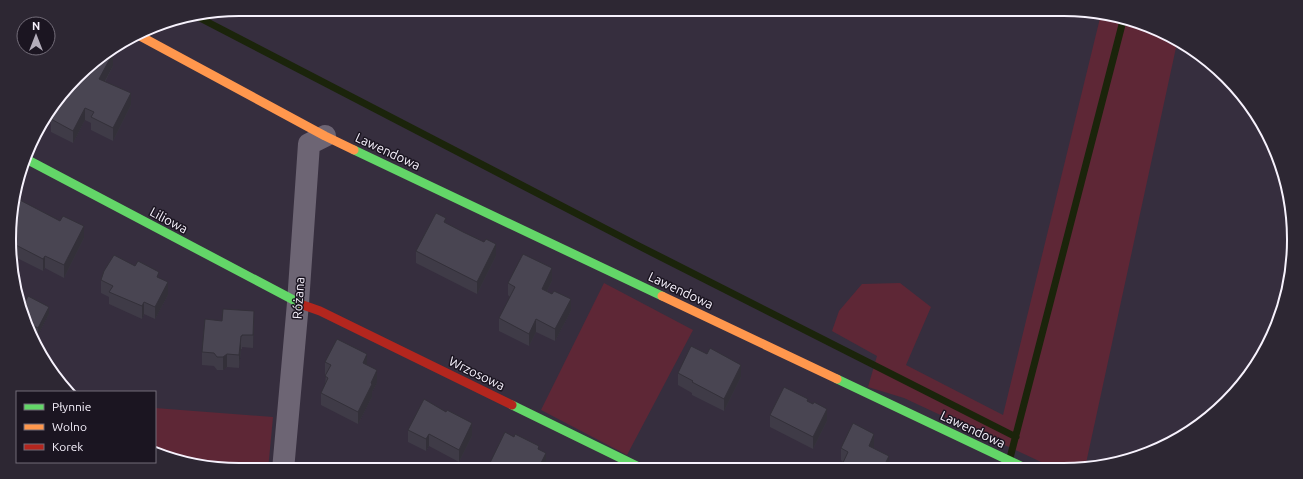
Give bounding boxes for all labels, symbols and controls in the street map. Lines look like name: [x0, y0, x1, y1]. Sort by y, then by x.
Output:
north arrow: [16, 16, 56, 56]
text: N: [32, 20, 40, 32]
street label: Lawendowa: [353, 130, 423, 172]
street label: Liliowa: [148, 204, 190, 236]
street label: Lawendowa: [646, 269, 716, 311]
street label: Różana: [290, 276, 306, 320]
street label: Wrzosowa: [447, 353, 507, 393]
legend: [16, 391, 156, 463]
text: Płynnie: [52, 400, 91, 413]
street label: Lawendowa: [938, 408, 1008, 450]
text: Wolno: [52, 420, 87, 433]
text: Korek: [52, 440, 83, 453]

